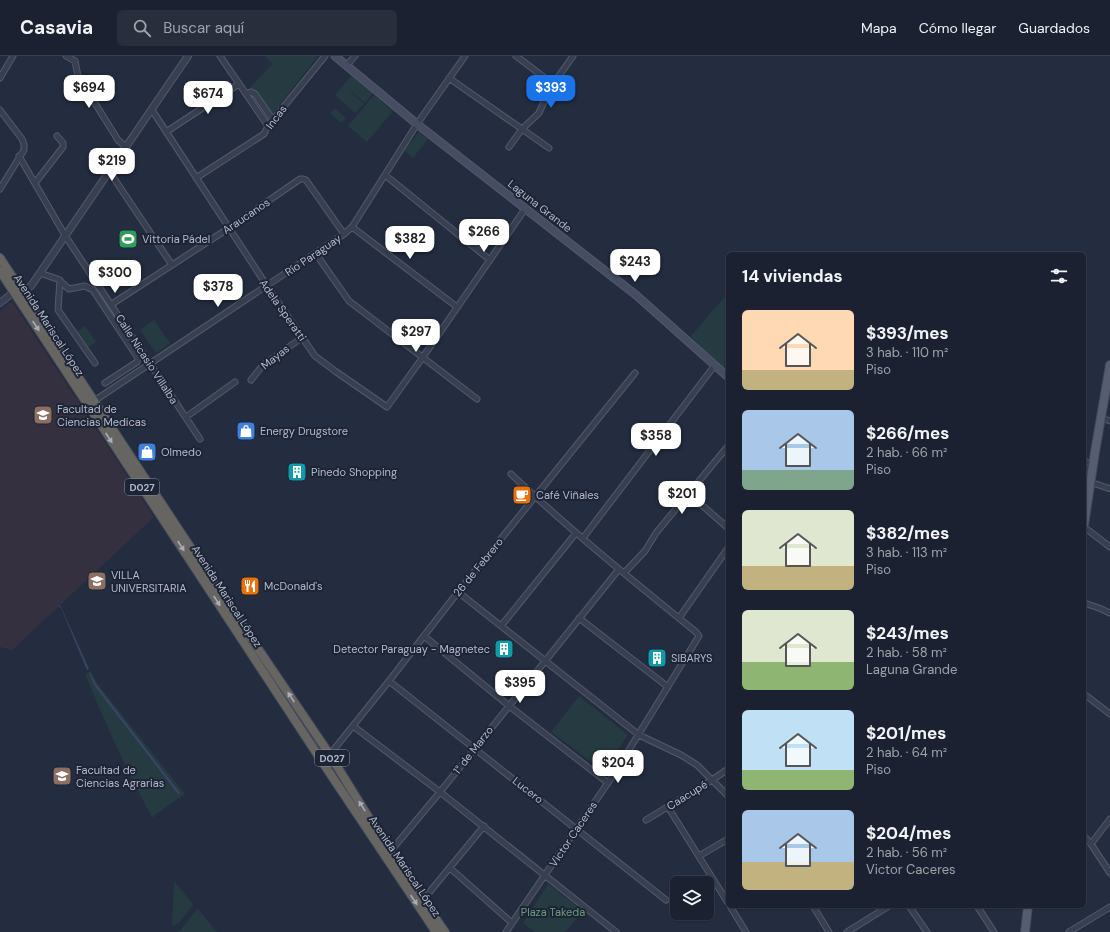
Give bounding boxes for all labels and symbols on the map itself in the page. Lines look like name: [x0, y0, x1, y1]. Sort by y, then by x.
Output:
pin: $694: [65, 75, 113, 109]
pin: $393: [527, 75, 575, 109]
pin: $674: [184, 81, 232, 115]
street label: Incas: [262, 102, 290, 132]
pin: $219: [88, 148, 136, 182]
street label: Laguna Grande: [505, 177, 575, 235]
street label: Araucanos: [220, 195, 272, 237]
pin: $266: [460, 219, 508, 253]
pin: $382: [386, 226, 434, 260]
sports icon: Vittoria Pádel: [117, 228, 139, 250]
street label: Río Paraguay: [282, 231, 344, 279]
place label: Vittoria Pádel: [142, 232, 210, 246]
pin: $243: [611, 249, 659, 283]
pin: $300: [91, 260, 139, 294]
street label: Avenida Mariscal López: [11, 271, 87, 379]
pin: $378: [194, 274, 242, 308]
street label: Adela Speratti: [257, 276, 309, 344]
street label: Calle Nicasio Villalba: [113, 311, 181, 407]
pin: $297: [392, 319, 440, 353]
one-way arrow: [32, 321, 40, 331]
street label: Mayas: [258, 342, 292, 372]
place label: Facultad de Ciencias Medicas: [57, 402, 146, 429]
school or university icon: Facultad de Ciencias Medicas: [32, 404, 54, 426]
shop icon: Energy Drugstore: [235, 420, 257, 442]
pin: $358: [632, 423, 680, 457]
place label: Energy Drugstore: [260, 424, 348, 438]
one-way arrow: [105, 432, 113, 443]
shop icon: Olmedo: [136, 441, 158, 463]
place label: Olmedo: [161, 445, 201, 459]
building icon: Pinedo Shopping: [286, 461, 308, 483]
place label: Pinedo Shopping: [311, 465, 397, 479]
road number: D027: [125, 479, 159, 495]
pin: $201: [658, 481, 706, 515]
cafe icon: Café Viñales: [511, 484, 533, 506]
place label: Café Viñales: [536, 488, 599, 502]
street label: 26 de Febrero: [450, 535, 506, 599]
one-way arrow: [177, 541, 185, 551]
street label: Avenida Mariscal López: [189, 542, 265, 650]
place label: VILLA UNIVERSITARIA: [111, 568, 186, 595]
school or university icon: VILLA UNIVERSITARIA: [86, 570, 108, 592]
restaurant icon: McDonald's: [239, 575, 261, 597]
place label: McDonald's: [264, 579, 323, 593]
one-way arrow: [213, 595, 220, 607]
building icon: Detector Paraguay - Magnetec: [493, 638, 515, 660]
place label: Detector Paraguay - Magnetec: [333, 642, 490, 656]
building icon: SIBARYS: [646, 647, 668, 669]
place label: SIBARYS: [671, 651, 712, 665]
pin: $395: [496, 670, 544, 704]
one-way arrow: [287, 692, 295, 702]
street label: 1° de Marzo: [450, 723, 496, 777]
road number: D027: [315, 750, 349, 766]
pin: $204: [594, 750, 642, 784]
place label: Facultad de Ciencias Agrarias: [76, 763, 164, 790]
school or university icon: Facultad de Ciencias Agrarias: [51, 765, 73, 787]
street label: Lucero: [510, 774, 546, 806]
street label: Caacupé: [664, 777, 710, 813]
street label: Victor Caceres: [546, 799, 600, 869]
one-way arrow: [358, 800, 365, 812]
street label: Avenida Mariscal López: [366, 813, 444, 919]
one-way arrow: [411, 894, 418, 906]
park label: Plaza Takeda: [521, 905, 585, 919]

